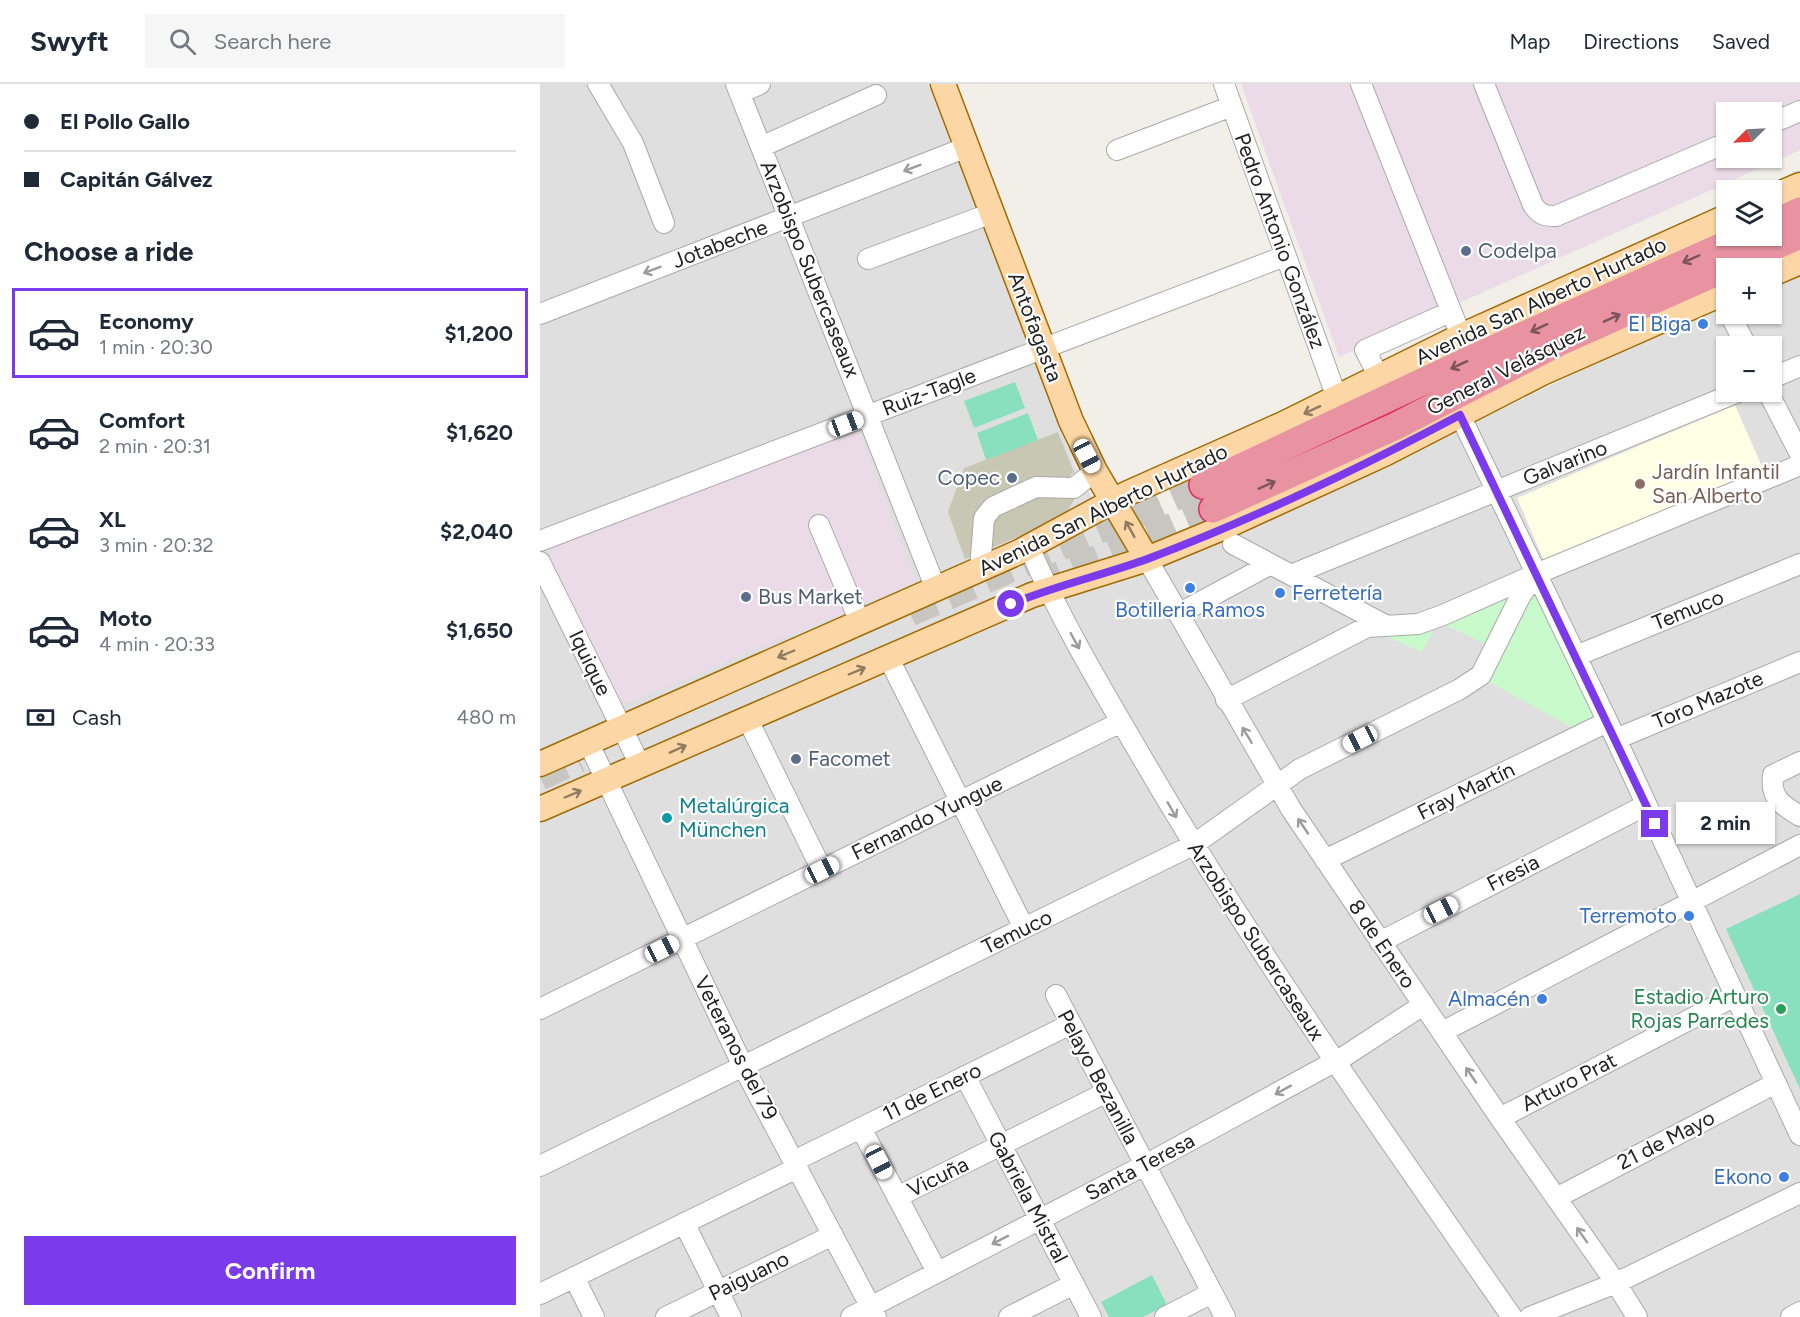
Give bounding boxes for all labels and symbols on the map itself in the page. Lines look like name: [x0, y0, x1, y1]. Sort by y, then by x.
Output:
north arrow: [1716, 102, 1782, 168]
street label: Pedro Antonio González: [1230, 130, 1331, 352]
street label: Arzobispo Subercaseaux: [755, 157, 865, 381]
one-way arrow: [903, 163, 922, 174]
street label: Jotabeche: [669, 214, 771, 273]
street label: Avenida San Alberto Hurtado: [1411, 231, 1670, 370]
place label: Codelpa: [1478, 238, 1557, 263]
marker: Codelpa: [1459, 244, 1473, 258]
one-way arrow: [1683, 254, 1701, 265]
one-way arrow: [644, 265, 662, 276]
street label: Antofagasta: [1003, 268, 1068, 385]
place label: El Biga: [1628, 311, 1691, 336]
one-way arrow: [1603, 312, 1621, 324]
marker: El Biga: [1696, 317, 1710, 331]
street label: General Velásquez: [1423, 319, 1589, 420]
one-way arrow: [1530, 323, 1548, 334]
one-way arrow: [1450, 359, 1468, 371]
street label: Ruiz-Tagle: [878, 362, 979, 421]
one-way arrow: [1303, 405, 1321, 417]
car: [826, 409, 866, 439]
street label: Galvarino: [1519, 434, 1611, 491]
car: [1071, 436, 1103, 476]
street label: Avenida San Alberto Hurtado: [974, 438, 1231, 581]
place label: Jardín Infantil San Alberto: [1652, 459, 1780, 508]
place label: Copec: [937, 465, 1000, 490]
marker: Copec: [1005, 471, 1019, 485]
marker: Jardín Infantil San Alberto: [1633, 477, 1647, 491]
one-way arrow: [1257, 479, 1275, 490]
one-way arrow: [1124, 521, 1136, 538]
place label: Ferretería: [1292, 580, 1382, 605]
marker: Botilleria Ramos: [1183, 581, 1197, 595]
place label: Bus Market: [758, 584, 863, 609]
street label: Temuco: [1648, 584, 1727, 635]
marker: Ferretería: [1273, 586, 1287, 600]
marker: Bus Market: [739, 590, 753, 604]
route start: [997, 590, 1024, 617]
place label: Botilleria Ramos: [1115, 597, 1265, 622]
street label: Iquique: [564, 626, 617, 700]
one-way arrow: [1070, 631, 1081, 649]
one-way arrow: [777, 649, 796, 660]
one-way arrow: [848, 664, 866, 676]
street label: Toro Mazote: [1649, 665, 1767, 734]
car: [1340, 723, 1380, 755]
one-way arrow: [1241, 727, 1253, 744]
one-way arrow: [669, 742, 687, 754]
place label: Facomet: [808, 746, 891, 771]
marker: Facomet: [789, 752, 803, 766]
street label: Fray Martín: [1413, 756, 1519, 825]
street label: Fernando Yungue: [847, 770, 1006, 865]
one-way arrow: [563, 788, 581, 800]
place label: Metalúrgica München: [679, 793, 790, 842]
one-way arrow: [1167, 801, 1179, 818]
callout: 2 min: [1676, 803, 1775, 845]
route end: [1641, 810, 1668, 837]
marker: Metalúrgica München: [660, 811, 674, 825]
one-way arrow: [1297, 819, 1309, 835]
street label: Arzobispo Subercaseaux: [1183, 837, 1330, 1045]
street label: Fresia: [1483, 849, 1543, 896]
car: [802, 854, 842, 886]
street label: 8 de Enero: [1344, 894, 1421, 993]
car: [1421, 894, 1461, 926]
place label: Terremoto: [1579, 903, 1677, 928]
street label: Temuco: [978, 904, 1056, 959]
marker: Terremoto: [1682, 909, 1696, 923]
car: [642, 933, 682, 965]
street label: Veteranos del 79: [689, 972, 783, 1124]
place label: Estadio Arturo Rojas Parredes: [1630, 984, 1769, 1033]
place label: Almacén: [1448, 986, 1530, 1011]
marker: Almacén: [1535, 992, 1549, 1006]
marker: Estadio Arturo Rojas Parredes: [1774, 1002, 1788, 1016]
street label: Pelayo Bezanilla: [1053, 1005, 1144, 1148]
street label: Arturo Prat: [1517, 1047, 1620, 1116]
street label: 11 de Enero: [878, 1057, 985, 1126]
one-way arrow: [1465, 1067, 1477, 1084]
one-way arrow: [1275, 1085, 1293, 1096]
street label: 21 de Mayo: [1613, 1104, 1719, 1175]
street label: Gabriela Mistral: [983, 1127, 1074, 1267]
street label: Santa Teresa: [1081, 1127, 1199, 1206]
car: [863, 1142, 895, 1182]
street label: Vicuña: [903, 1151, 972, 1202]
place label: Ekono: [1714, 1164, 1772, 1189]
marker: Ekono: [1777, 1170, 1791, 1184]
one-way arrow: [1576, 1228, 1588, 1244]
one-way arrow: [991, 1235, 1009, 1246]
street label: Paiguano: [705, 1245, 793, 1306]

